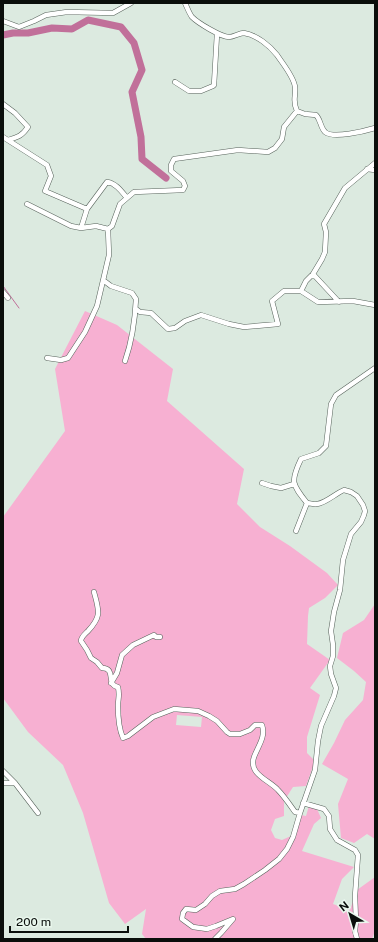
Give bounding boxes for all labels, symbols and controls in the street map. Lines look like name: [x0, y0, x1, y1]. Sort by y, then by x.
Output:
north arrow: [330, 894, 370, 934]
text: N: [337, 899, 351, 913]
scale bar: [10, 908, 128, 934]
text: 200 m: [16, 915, 51, 929]

